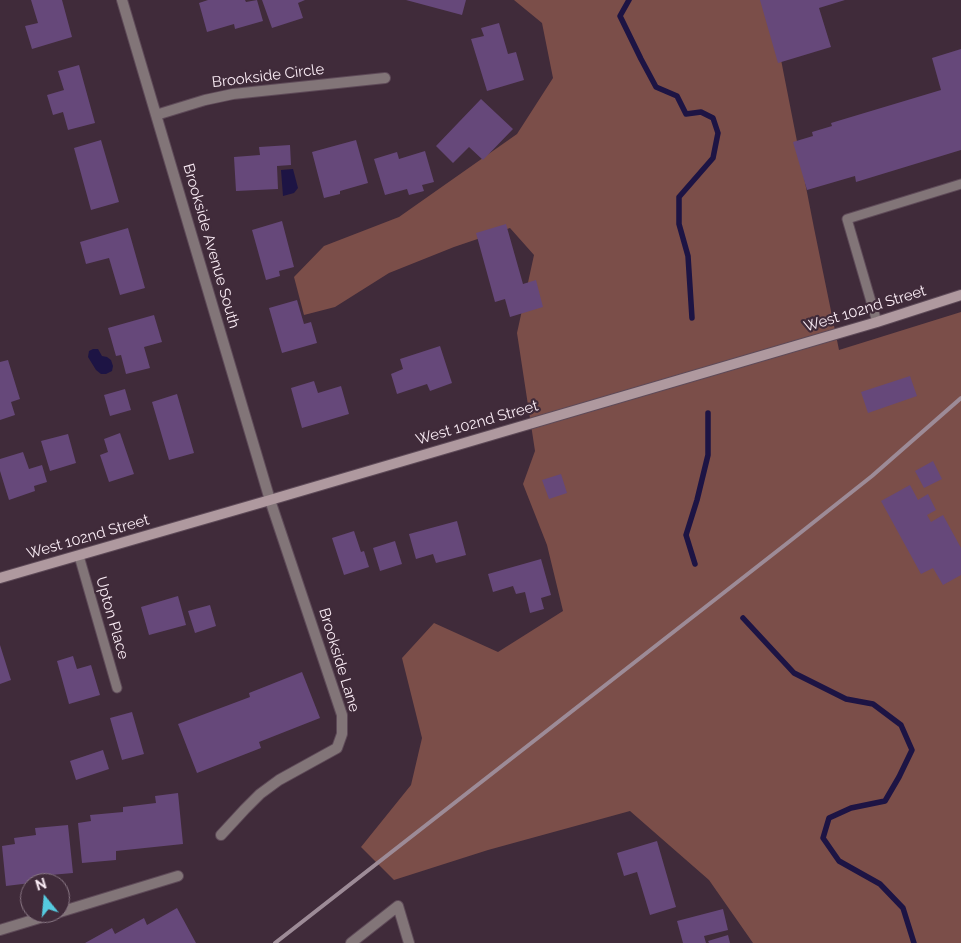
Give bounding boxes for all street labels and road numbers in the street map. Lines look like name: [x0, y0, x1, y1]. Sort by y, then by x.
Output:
street label: Brookside Circle: [211, 60, 325, 92]
street label: Brookside Avenue South: [179, 162, 243, 330]
street label: West 102nd Street: [802, 282, 928, 336]
street label: West 102nd Street: [414, 397, 540, 449]
street label: West 102nd Street: [25, 511, 151, 563]
street label: Upton Place: [92, 575, 132, 661]
street label: Brookside Lane: [315, 606, 363, 714]

